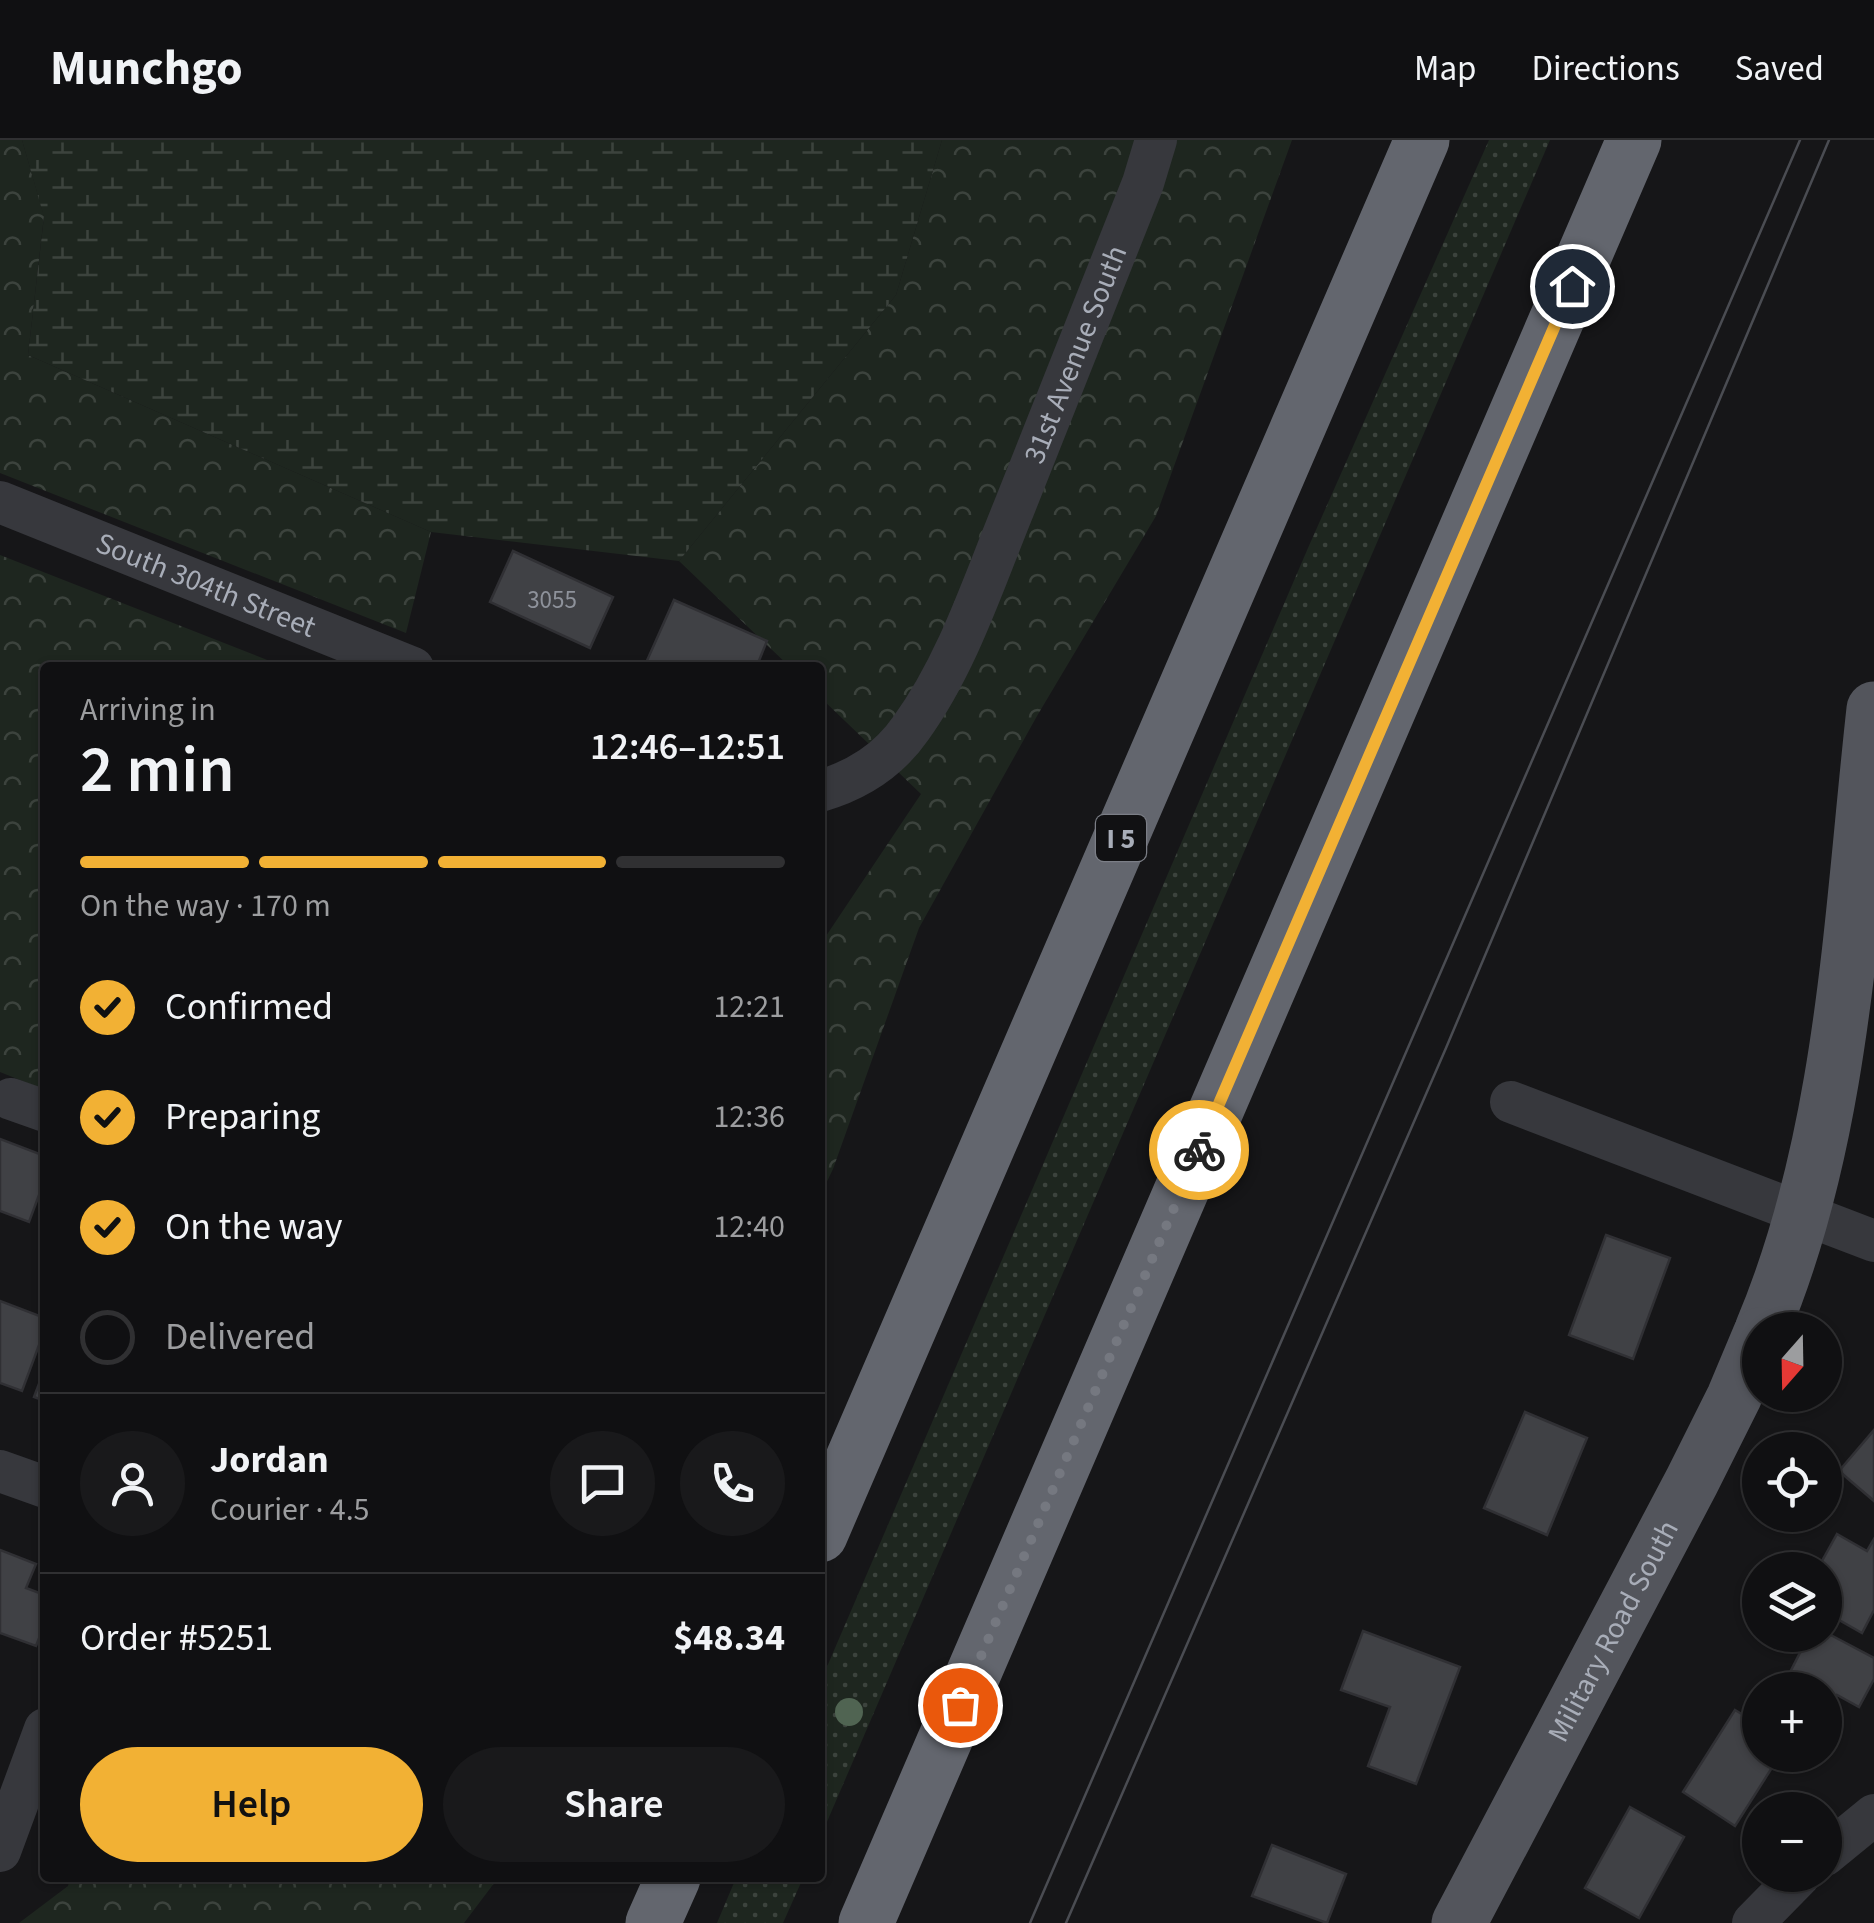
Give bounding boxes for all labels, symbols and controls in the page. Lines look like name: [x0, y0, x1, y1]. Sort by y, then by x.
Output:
text: Munchgo: [50, 35, 243, 103]
text: Map: [1414, 44, 1477, 94]
text: Directions: [1532, 44, 1680, 94]
text: Saved: [1735, 44, 1824, 94]
street label: 31st Avenue South: [1013, 239, 1138, 470]
pin: [1530, 244, 1615, 329]
icon: home: [1545, 259, 1600, 314]
street label: South 304th Street: [89, 522, 322, 649]
house number: 3055: [527, 582, 577, 618]
text: Arriving in: [80, 687, 216, 733]
text: 12:46–12:51: [590, 720, 785, 774]
text: 2 min: [80, 724, 235, 817]
road number: I 5: [1096, 815, 1146, 861]
text: On the way · 170 m: [80, 883, 331, 929]
icon: check: [80, 980, 135, 1035]
text: Confirmed: [165, 980, 333, 1034]
text: 12:21: [713, 984, 785, 1030]
icon: check: [80, 1090, 135, 1145]
text: Preparing: [165, 1090, 320, 1144]
text: 12:36: [713, 1094, 785, 1140]
courier: [1149, 1100, 1249, 1200]
icon: bike: [1172, 1123, 1227, 1178]
icon: check: [80, 1200, 135, 1255]
text: On the way: [165, 1200, 342, 1254]
text: 12:40: [713, 1204, 785, 1250]
text: Delivered: [165, 1310, 315, 1364]
north arrow: [1742, 1312, 1842, 1412]
map controls: [1742, 1312, 1842, 1892]
button: person: [80, 1431, 185, 1536]
button: chat: [550, 1431, 655, 1536]
button: phone: [680, 1431, 785, 1536]
button: locate: [1742, 1432, 1842, 1532]
text: Jordan: [210, 1433, 329, 1487]
text: Courier · 4.5: [210, 1487, 370, 1533]
street label: Military Road South: [1537, 1513, 1690, 1750]
button: layers: [1742, 1552, 1842, 1652]
text: Order #5251: [80, 1611, 273, 1665]
text: $48.34: [673, 1611, 785, 1665]
pin: [918, 1663, 1003, 1748]
button: +: [1742, 1672, 1842, 1772]
icon: bag: [933, 1678, 988, 1733]
button: Help: [80, 1747, 423, 1862]
button: Share: [443, 1747, 785, 1862]
button: −: [1742, 1792, 1842, 1892]

